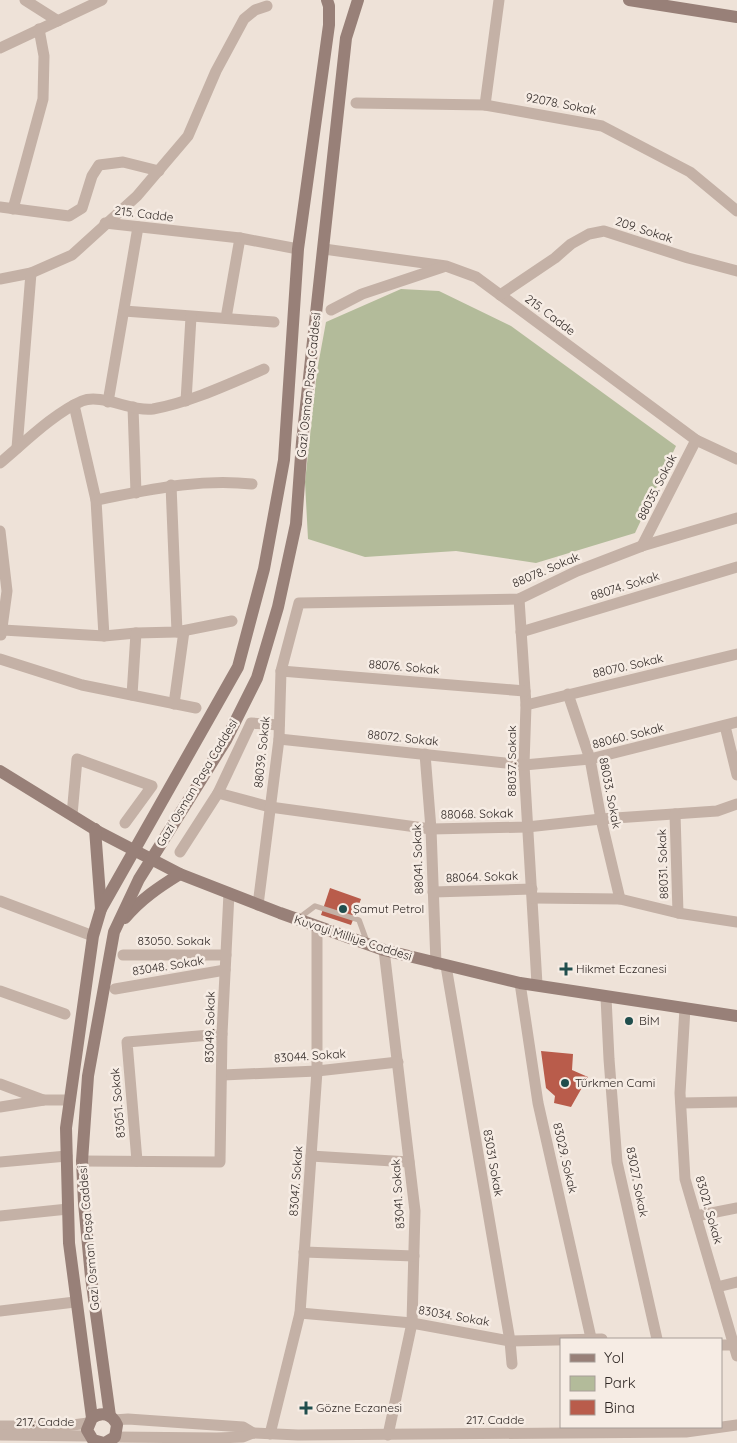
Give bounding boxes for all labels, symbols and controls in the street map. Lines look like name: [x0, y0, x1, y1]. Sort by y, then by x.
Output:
street label: 92078. Sokak: [524, 89, 598, 118]
street label: 215. Cadde: [114, 202, 175, 225]
street label: 209. Sokak: [614, 213, 675, 246]
street label: 215. Cadde: [522, 291, 579, 339]
street label: Gazi Osman Paşa Caddesi: [293, 312, 324, 458]
street label: 88035. Sokak: [633, 451, 680, 522]
street label: 88078. Sokak: [510, 549, 582, 590]
street label: 88074. Sokak: [589, 568, 661, 603]
street label: 88070. Sokak: [591, 650, 665, 681]
street label: 88076. Sokak: [368, 656, 440, 677]
street label: 88039. Sokak: [250, 715, 273, 789]
street label: Gazi Osman Paşa Caddesi: [153, 716, 241, 849]
street label: 88060. Sokak: [591, 719, 665, 752]
street label: 88037. Sokak: [504, 725, 519, 797]
street label: 88072. Sokak: [367, 726, 440, 749]
street label: 88033. Sokak: [596, 756, 625, 830]
street label: 88068. Sokak: [441, 805, 513, 822]
street label: 88041. Sokak: [409, 824, 426, 894]
street label: 88031. Sokak: [654, 829, 671, 899]
street label: 88064. Sokak: [445, 868, 519, 885]
place label: Şamut Petrol: [353, 901, 424, 916]
marker: Şamut Petrol: [337, 903, 349, 915]
street label: Kuvayi Milliye Caddesi: [292, 911, 414, 964]
street label: 83050. Sokak: [137, 933, 211, 948]
street label: 83048. Sokak: [131, 952, 205, 979]
place label: Hikmet Eczanesi: [576, 961, 667, 976]
marker: Hikmet Eczanesi: [560, 963, 572, 975]
street label: 83049. Sokak: [201, 991, 218, 1063]
place label: BİM: [639, 1013, 660, 1028]
marker: BİM: [623, 1015, 635, 1027]
street label: 83044. Sokak: [273, 1046, 346, 1065]
street label: 83051. Sokak: [107, 1067, 128, 1139]
place label: Türkmen Cami: [575, 1075, 655, 1090]
marker: Türkmen Cami: [559, 1077, 571, 1089]
street label: 83029. Sokak: [550, 1121, 581, 1195]
street label: 83031 Sokak: [480, 1128, 507, 1198]
street label: 83047. Sokak: [286, 1145, 305, 1217]
street label: 83027. Sokak: [623, 1146, 652, 1218]
street label: 83041. Sokak: [388, 1159, 407, 1230]
street label: Gazi Osman Paşa Caddesi: [75, 1165, 102, 1311]
street label: 83021. Sokak: [693, 1174, 726, 1246]
street label: 83034. Sokak: [417, 1302, 491, 1329]
legend: [560, 1338, 722, 1428]
text: Yol: [604, 1348, 624, 1367]
text: Park: [604, 1373, 636, 1392]
text: Bina: [604, 1398, 635, 1417]
place label: Gözne Eczanesi: [316, 1400, 402, 1415]
marker: Gözne Eczanesi: [300, 1402, 312, 1414]
street label: 217. Cadde: [466, 1412, 524, 1427]
street label: 217. Cadde: [16, 1414, 74, 1429]

